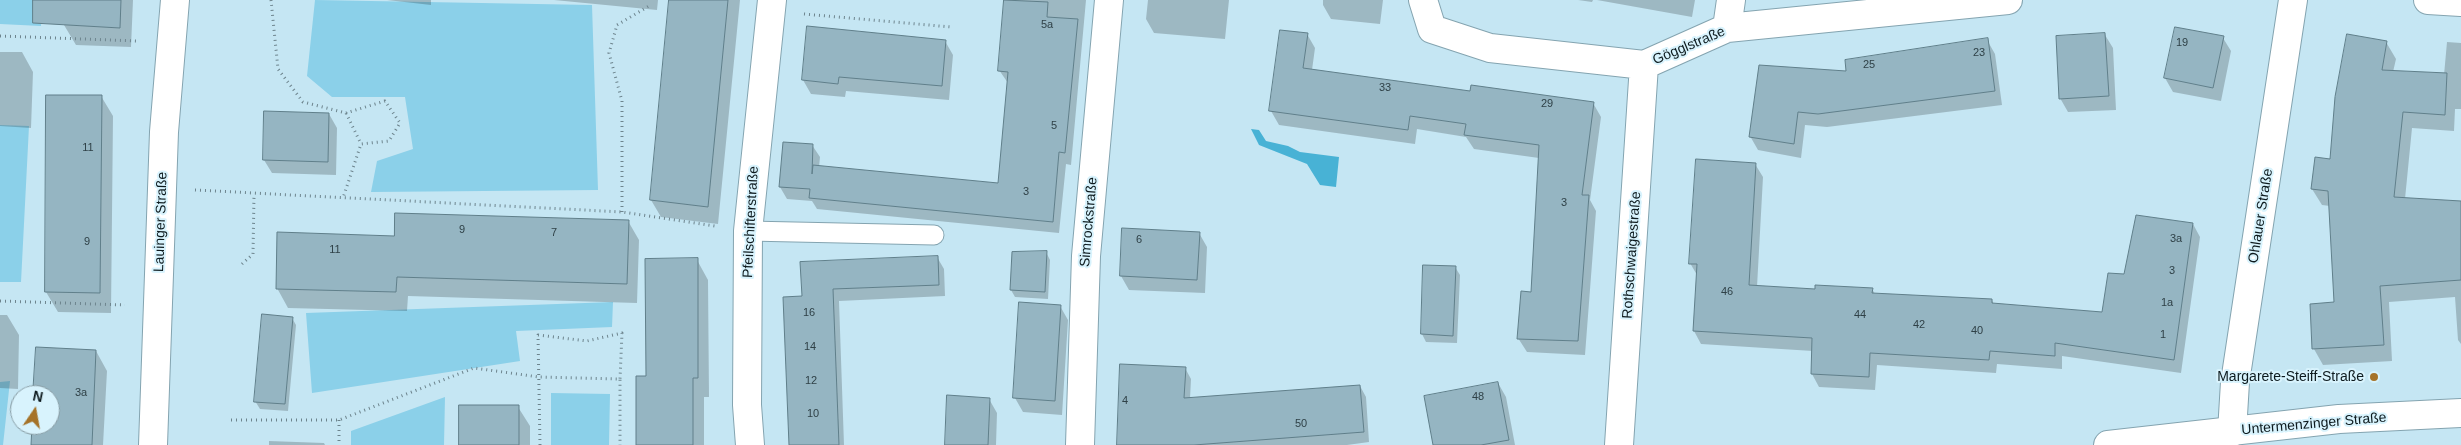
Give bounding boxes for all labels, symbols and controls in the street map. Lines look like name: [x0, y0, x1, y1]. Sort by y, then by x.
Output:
house number: 5a: [1041, 18, 1053, 32]
street label: Gögglstraße: [1650, 23, 1728, 69]
house number: 19: [2176, 36, 2188, 50]
house number: 23: [1973, 46, 1985, 60]
house number: 25: [1863, 58, 1875, 72]
house number: 33: [1379, 81, 1391, 95]
house number: 29: [1541, 97, 1553, 111]
house number: 5: [1051, 119, 1057, 133]
house number: 11: [82, 141, 94, 155]
street label: Pfeilschifterstraße: [740, 166, 762, 278]
street label: Ohlauer Straße: [2245, 167, 2277, 265]
street label: Lauinger Straße: [151, 172, 171, 272]
street label: Simrockstraße: [1077, 176, 1101, 268]
house number: 3: [1023, 185, 1029, 199]
street label: Rothschwaigestraße: [1619, 191, 1645, 319]
house number: 3: [1561, 196, 1567, 210]
house number: 9: [459, 223, 465, 237]
house number: 7: [551, 226, 557, 240]
house number: 3a: [2170, 232, 2182, 246]
house number: 6: [1136, 233, 1142, 247]
house number: 9: [84, 235, 90, 249]
house number: 11: [329, 243, 341, 257]
house number: 3: [2169, 264, 2175, 278]
house number: 46: [1721, 285, 1733, 299]
house number: 1a: [2161, 296, 2173, 310]
house number: 16: [803, 306, 815, 320]
house number: 44: [1854, 308, 1866, 322]
house number: 42: [1913, 318, 1925, 332]
house number: 40: [1971, 324, 1983, 338]
house number: 1: [2160, 328, 2166, 342]
house number: 14: [804, 340, 816, 354]
place label: Margarete-Steiff-Straße: [2217, 369, 2364, 385]
marker: Margarete-Steiff-Straße: [2368, 371, 2380, 383]
house number: 12: [805, 374, 817, 388]
north arrow: [10, 385, 60, 435]
house number: 3a: [75, 386, 87, 400]
text: N: [31, 387, 45, 405]
house number: 48: [1472, 390, 1484, 404]
house number: 4: [1122, 394, 1128, 408]
house number: 10: [807, 407, 819, 421]
street label: Untermenzinger Straße: [2241, 409, 2387, 439]
house number: 50: [1295, 417, 1307, 431]

